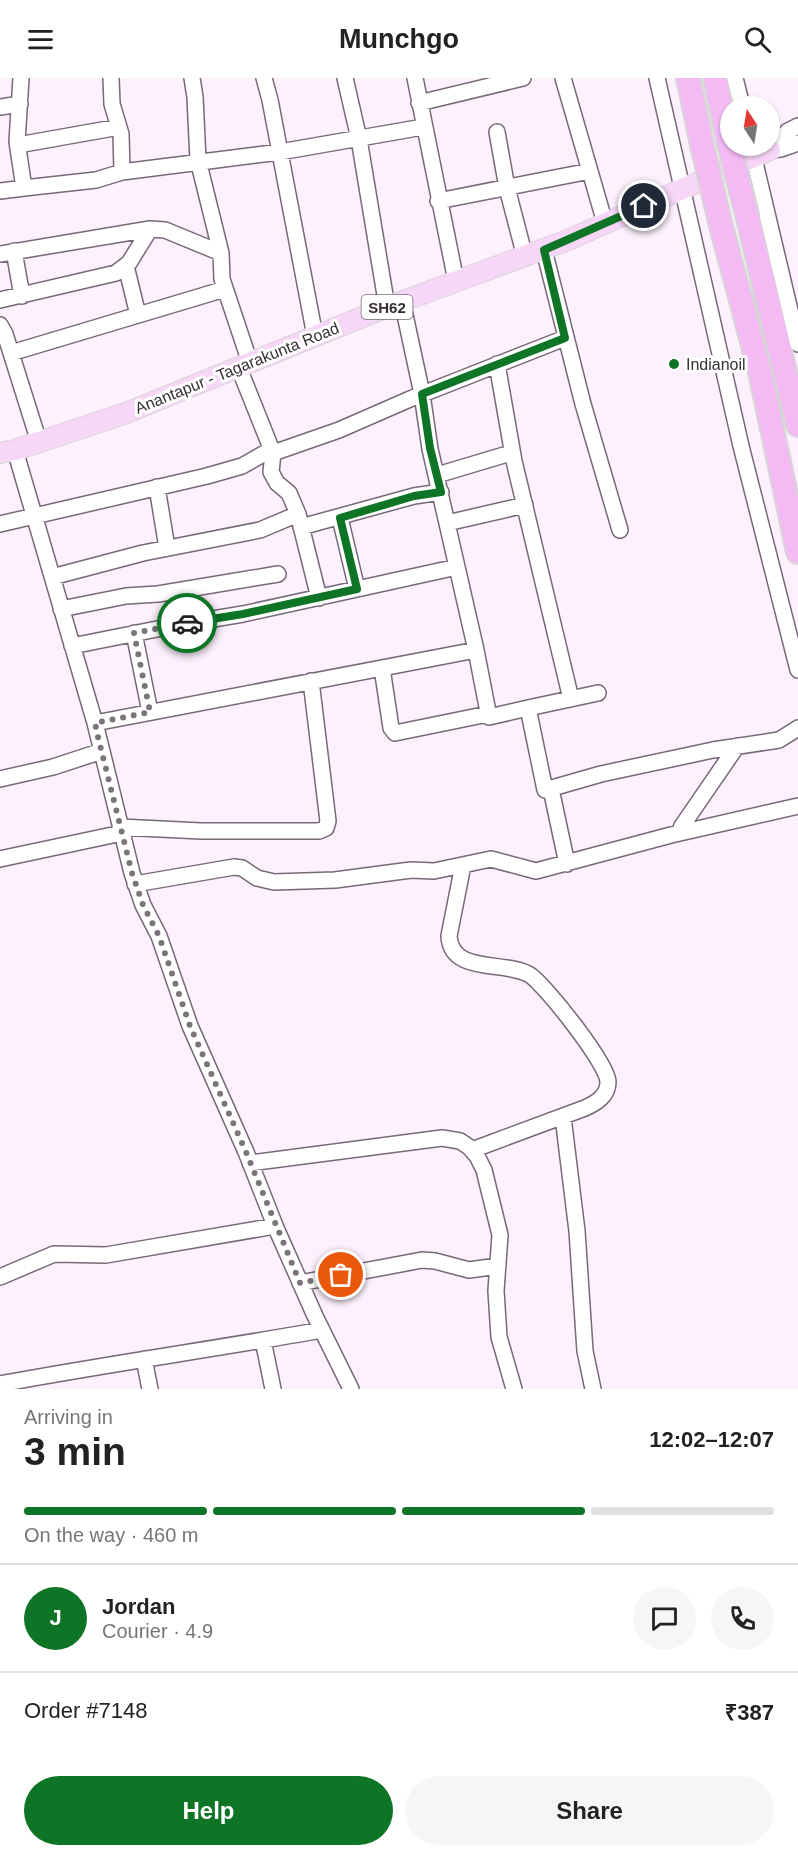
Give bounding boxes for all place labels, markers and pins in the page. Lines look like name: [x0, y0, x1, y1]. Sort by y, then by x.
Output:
pin: [618, 180, 669, 231]
place label: Indianoil: [686, 356, 746, 373]
marker: Indianoil: [667, 357, 681, 371]
pin: [315, 1249, 366, 1300]

